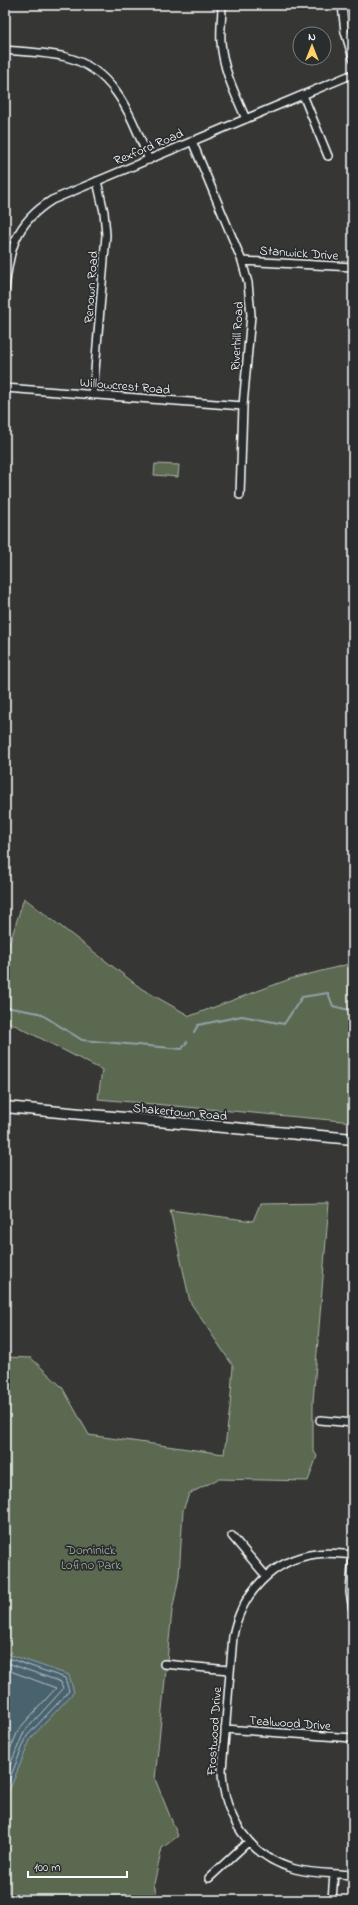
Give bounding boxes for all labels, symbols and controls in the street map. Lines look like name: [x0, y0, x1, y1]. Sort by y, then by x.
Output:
north arrow: [292, 26, 332, 66]
text: N: [308, 29, 316, 45]
street label: Rexford Road: [111, 124, 187, 171]
street label: Stanwick Drive: [259, 241, 339, 266]
street label: Renown Road: [79, 250, 104, 324]
street label: Riverhill Road: [226, 300, 249, 371]
street label: Willowcrest Road: [79, 373, 172, 400]
street label: Shakertown Road: [132, 1099, 229, 1126]
park label: Dominick Lofino Park: [61, 1541, 121, 1575]
street label: Frostwood Drive: [202, 1686, 227, 1777]
street label: Tealwood Drive: [248, 1711, 332, 1736]
scale bar: [28, 1853, 127, 1879]
text: 100 m: [34, 1859, 61, 1877]

